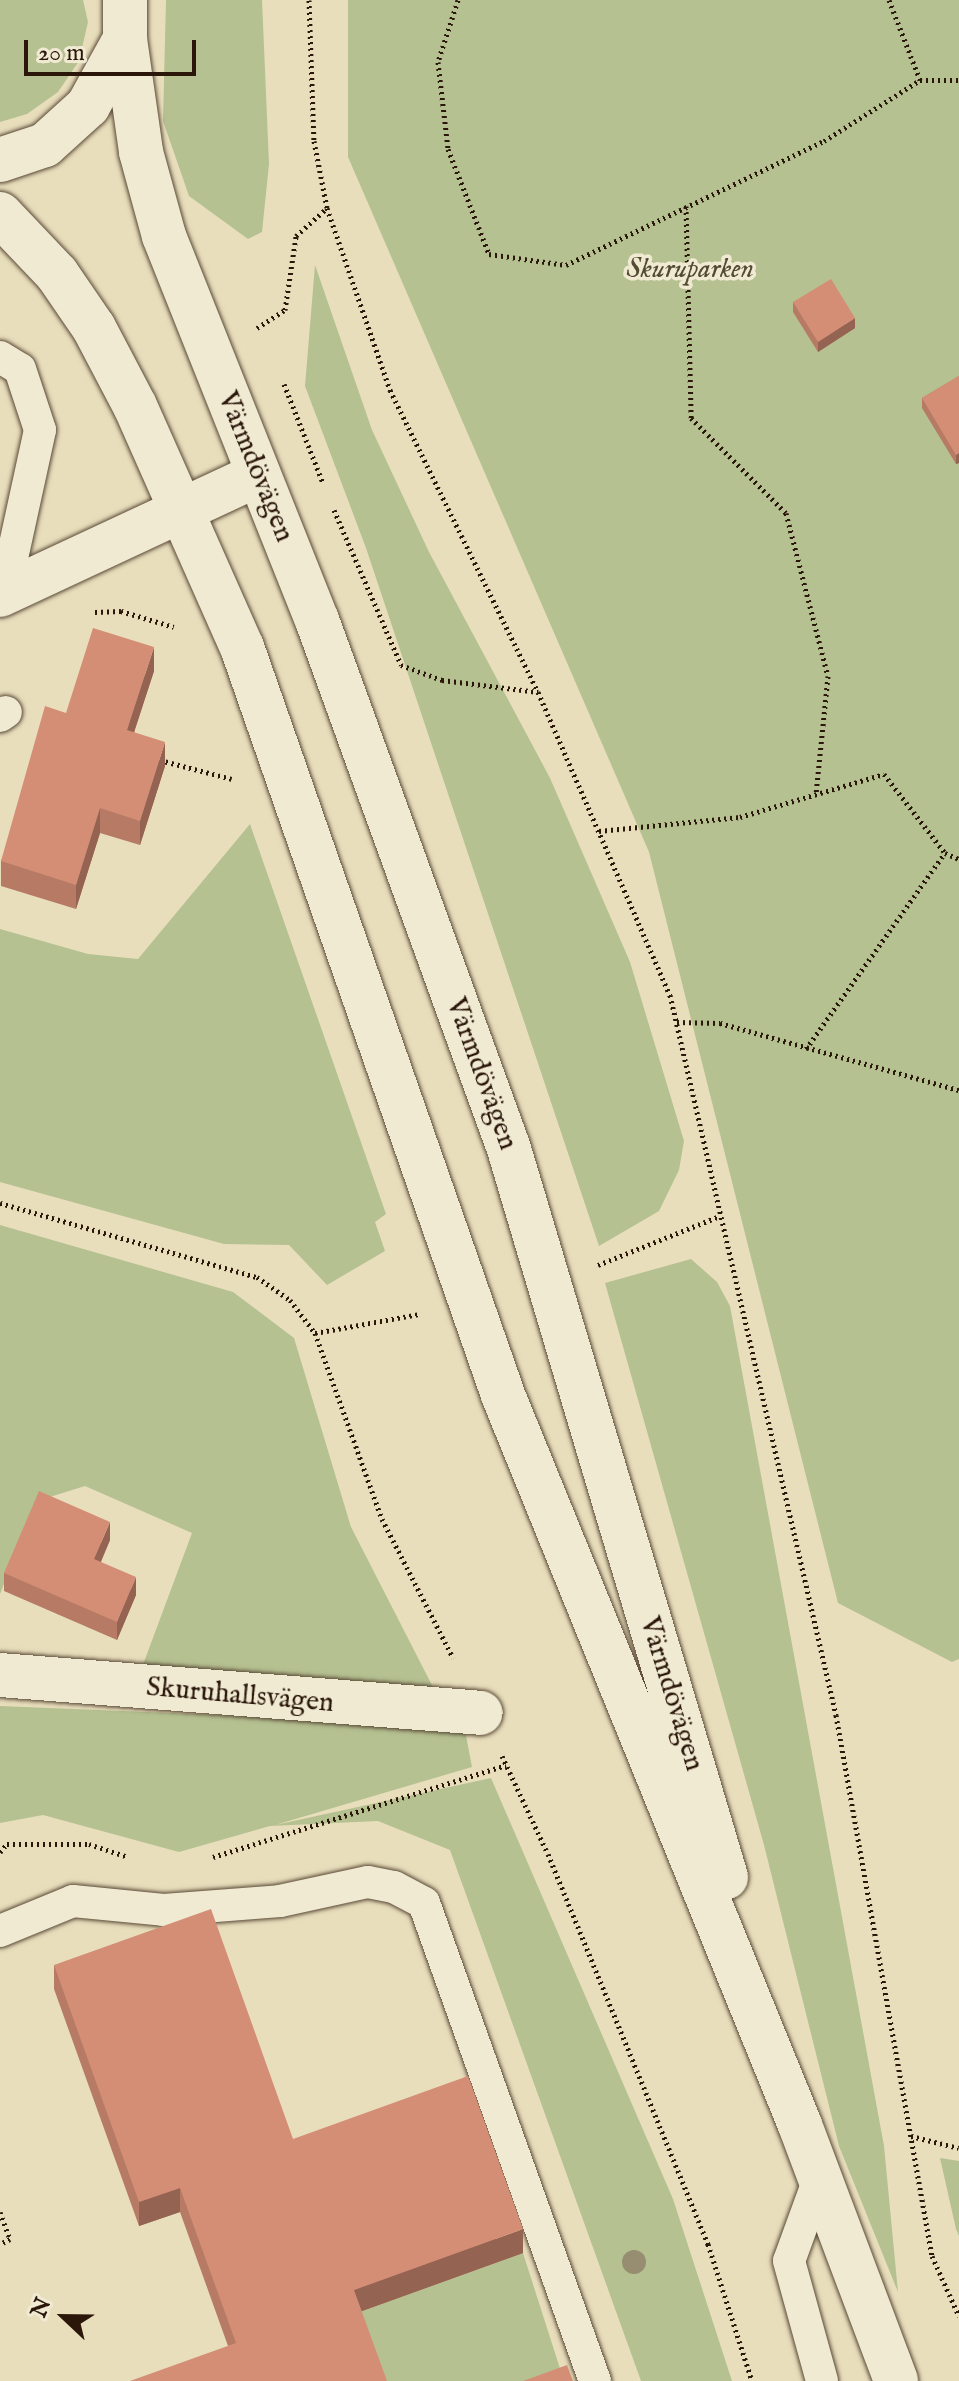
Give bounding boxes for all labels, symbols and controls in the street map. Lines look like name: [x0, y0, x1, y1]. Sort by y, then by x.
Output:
scale bar: [28, 24, 200, 74]
text: 20 m: [38, 38, 85, 69]
park label: Skuruparken: [626, 253, 754, 287]
street label: Värmdövägen: [210, 387, 300, 547]
street label: Värmdövägen: [438, 993, 524, 1155]
street label: Värmdövägen: [632, 1613, 710, 1775]
street label: Skuruhallsvägen: [145, 1671, 335, 1721]
north arrow: [24, 2277, 104, 2357]
text: N: [25, 2294, 58, 2322]

